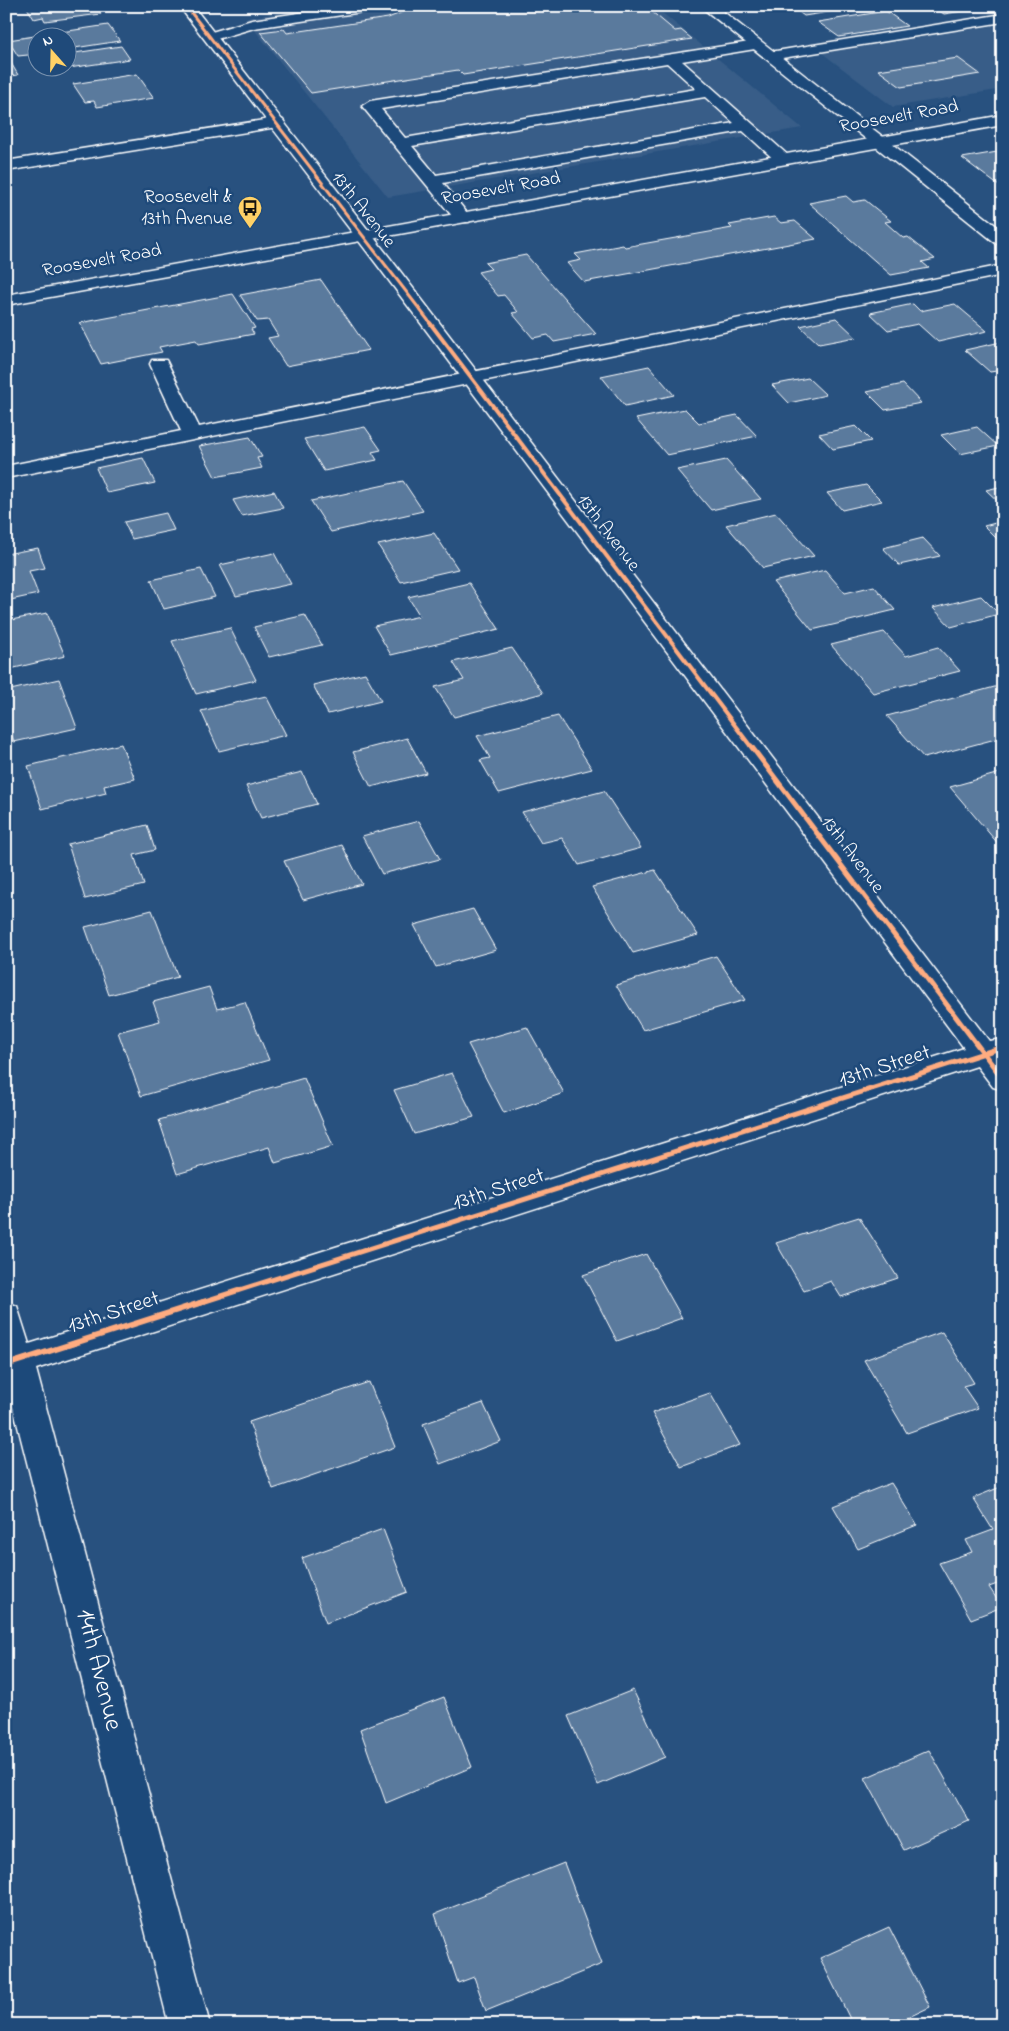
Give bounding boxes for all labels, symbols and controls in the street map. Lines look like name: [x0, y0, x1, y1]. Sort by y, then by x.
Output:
north arrow: [28, 28, 78, 78]
text: N: [40, 30, 56, 53]
street label: Roosevelt Road: [837, 93, 961, 141]
street label: Roosevelt Road: [439, 165, 563, 213]
street label: 13th Avenue: [324, 166, 402, 254]
place label: Roosevelt & 13th Avenue: [141, 184, 232, 233]
bus stop icon: Roosevelt & 13th Avenue: [237, 195, 263, 229]
street label: Roosevelt Road: [40, 237, 164, 285]
street label: 13th Avenue: [570, 489, 646, 578]
street label: 13th Avenue: [814, 811, 890, 900]
street label: 13th Street: [835, 1037, 936, 1097]
street label: 13th Street: [449, 1160, 550, 1220]
street label: 13th Street: [64, 1283, 165, 1343]
street label: 14th Avenue: [65, 1605, 132, 1735]

